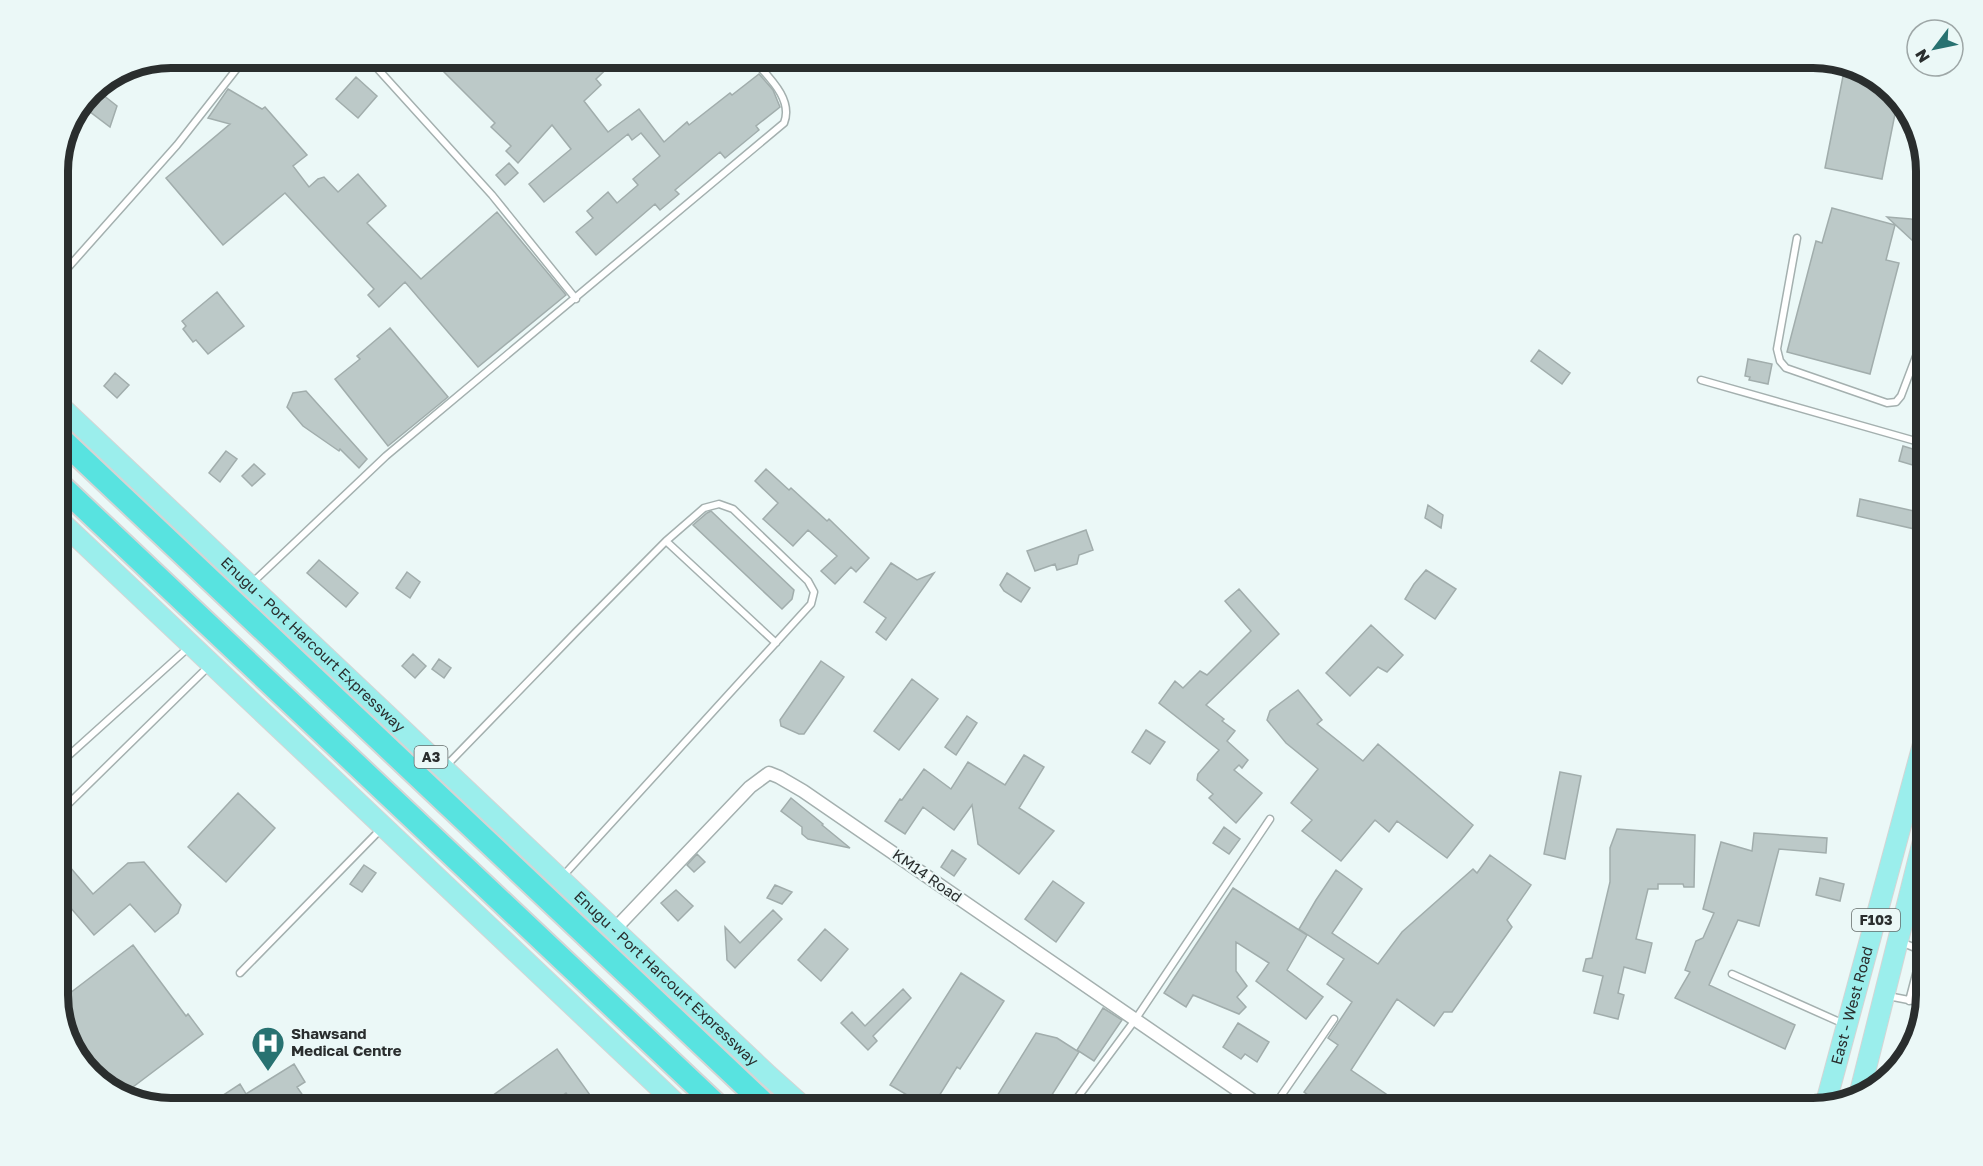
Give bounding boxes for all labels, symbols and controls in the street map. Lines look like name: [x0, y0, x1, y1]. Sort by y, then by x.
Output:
north arrow: [1905, 18, 1965, 78]
text: N: [1911, 45, 1934, 66]
street label: Enugu - Port Harcourt Expressway: [218, 553, 410, 736]
road number: A3: [414, 746, 448, 768]
street label: KM14 Road: [890, 845, 966, 906]
street label: Enugu - Port Harcourt Expressway: [571, 887, 763, 1070]
road number: F103: [1852, 909, 1900, 931]
street label: East - West Road: [1827, 944, 1876, 1066]
place label: Shawsand Medical Centre: [291, 1024, 402, 1059]
hospital icon: Shawsand Medical Centre: [250, 1025, 286, 1072]

